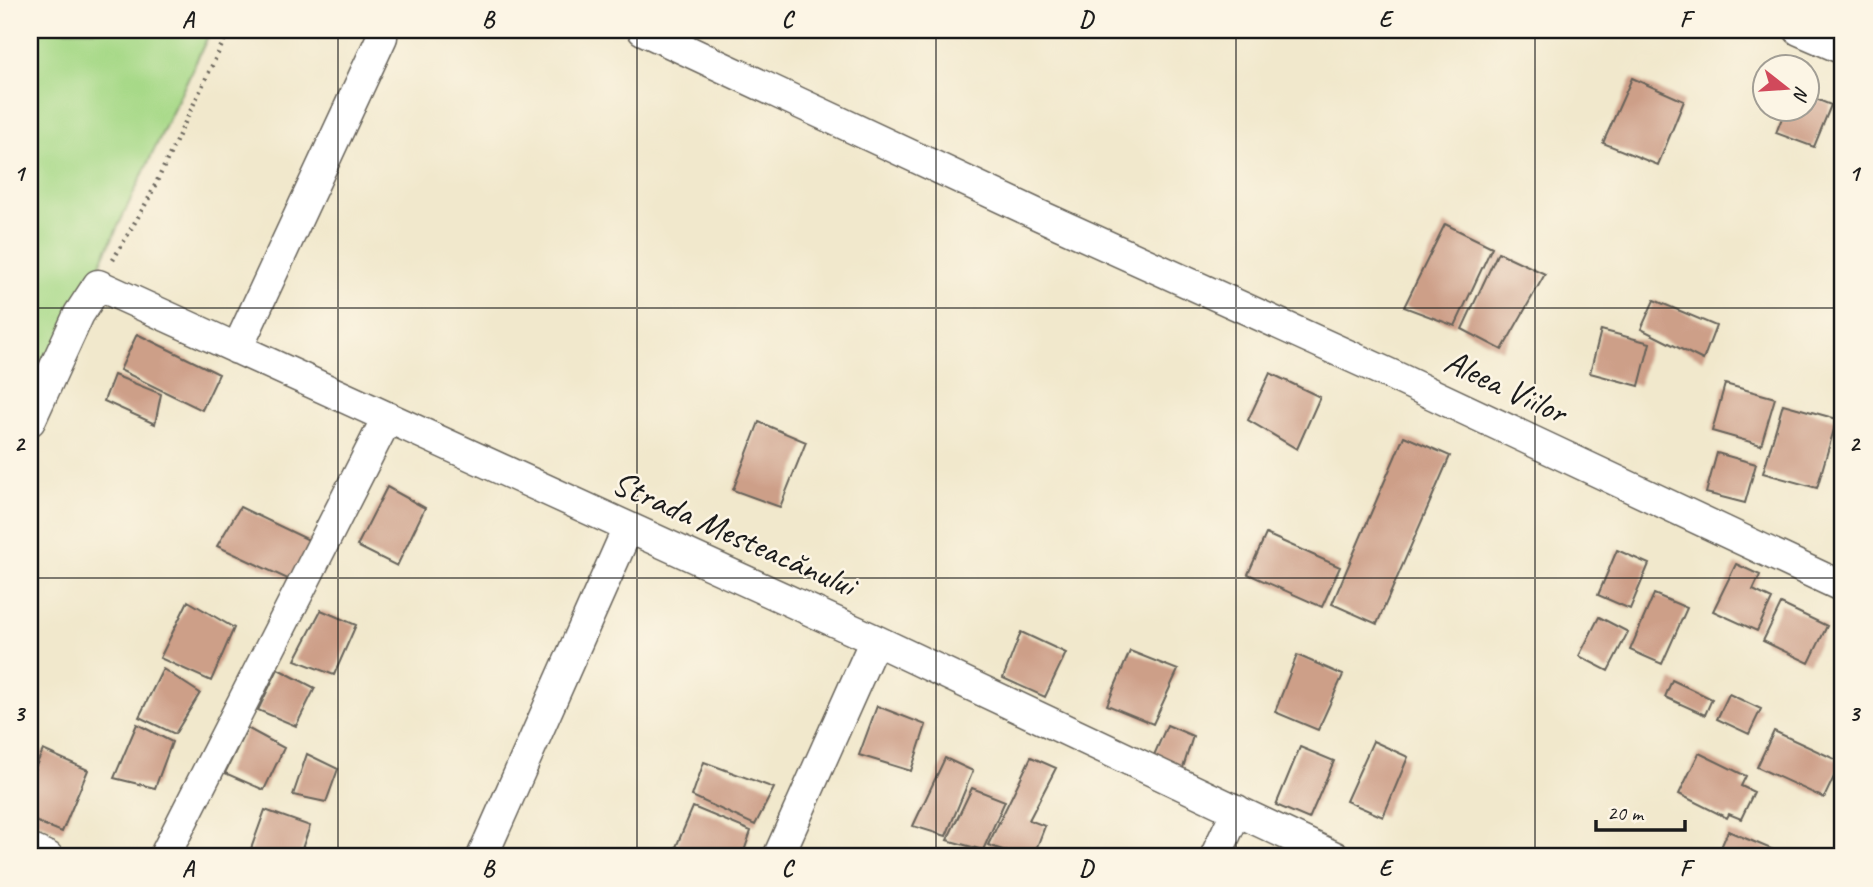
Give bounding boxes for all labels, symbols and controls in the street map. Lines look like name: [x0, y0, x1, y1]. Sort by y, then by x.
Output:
text: A: [182, 5, 196, 34]
text: B: [482, 5, 496, 34]
text: C: [782, 5, 796, 34]
text: D: [1079, 5, 1095, 34]
text: E: [1379, 5, 1395, 34]
text: F: [1680, 5, 1696, 34]
north arrow: [1750, 52, 1820, 122]
text: N: [1787, 84, 1814, 105]
text: 1: [14, 159, 27, 188]
text: 1: [1849, 159, 1862, 188]
street label: Aleea Viilor: [1437, 339, 1576, 435]
text: 2: [14, 429, 27, 458]
text: 2: [1849, 429, 1862, 458]
street label: Strada Mesteacănului: [605, 460, 866, 609]
text: 3: [14, 699, 27, 728]
text: 3: [1849, 699, 1862, 728]
scale bar: [1596, 789, 1686, 833]
text: 20 m: [1607, 800, 1645, 826]
text: A: [182, 854, 196, 883]
text: B: [482, 854, 496, 883]
text: C: [782, 854, 796, 883]
text: D: [1079, 854, 1095, 883]
text: E: [1379, 854, 1395, 883]
text: F: [1680, 854, 1696, 883]

